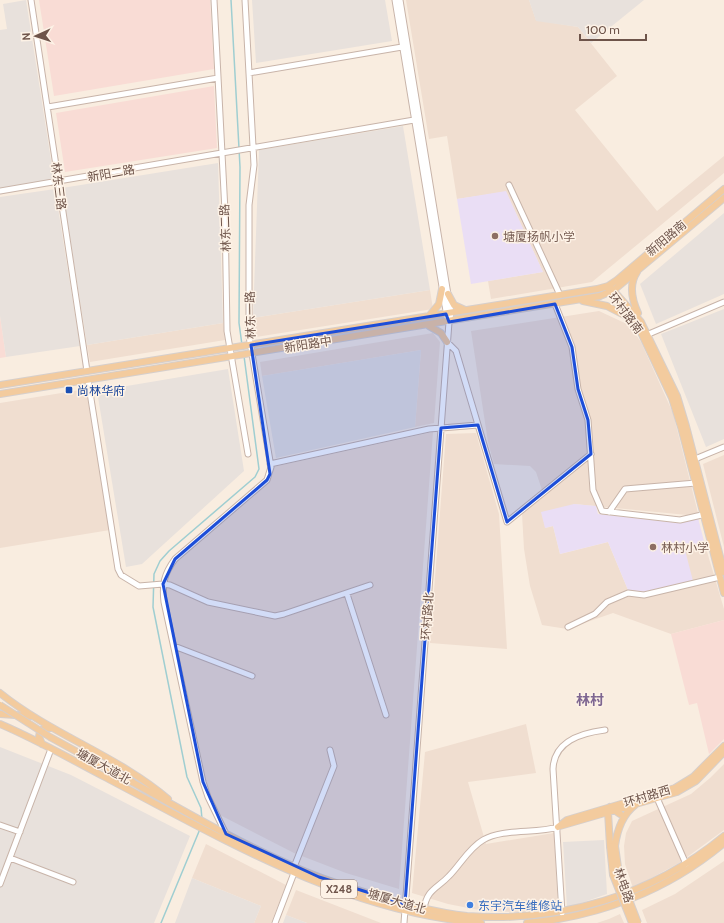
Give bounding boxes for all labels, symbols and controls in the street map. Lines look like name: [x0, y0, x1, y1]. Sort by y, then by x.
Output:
north arrow: [16, 16, 56, 56]
scale bar: [580, 16, 646, 42]
text: 100 m: [586, 22, 620, 37]
text: N: [19, 32, 33, 41]
street label: 林东三路: [49, 161, 69, 211]
street label: 新阳二路: [86, 161, 136, 185]
street label: 林东二路: [217, 204, 233, 252]
street label: 新阳路南: [643, 217, 689, 259]
place label: 塘厦扬帆小学: [503, 229, 575, 244]
marker: 塘厦扬帆小学: [490, 231, 500, 241]
street label: 环村路南: [606, 289, 646, 337]
street label: 林东一路: [242, 291, 258, 339]
street label: 新阳路中: [283, 333, 333, 355]
place label: 尚林华府: [77, 383, 125, 398]
marker: 尚林华府: [64, 385, 74, 395]
place label: 林村小学: [661, 540, 709, 555]
marker: 林村小学: [648, 542, 658, 552]
street label: 环村路北: [418, 592, 436, 640]
district label: 林村: [576, 691, 604, 709]
street label: 塘厦大道北: [74, 745, 134, 787]
street label: 环村路西: [622, 782, 672, 810]
street label: 林电路: [611, 866, 637, 904]
road number: X248: [321, 880, 357, 898]
street label: 塘厦大道北: [366, 886, 428, 916]
place label: 东宇汽车维修站: [478, 898, 562, 913]
marker: 东宇汽车维修站: [465, 900, 475, 910]

